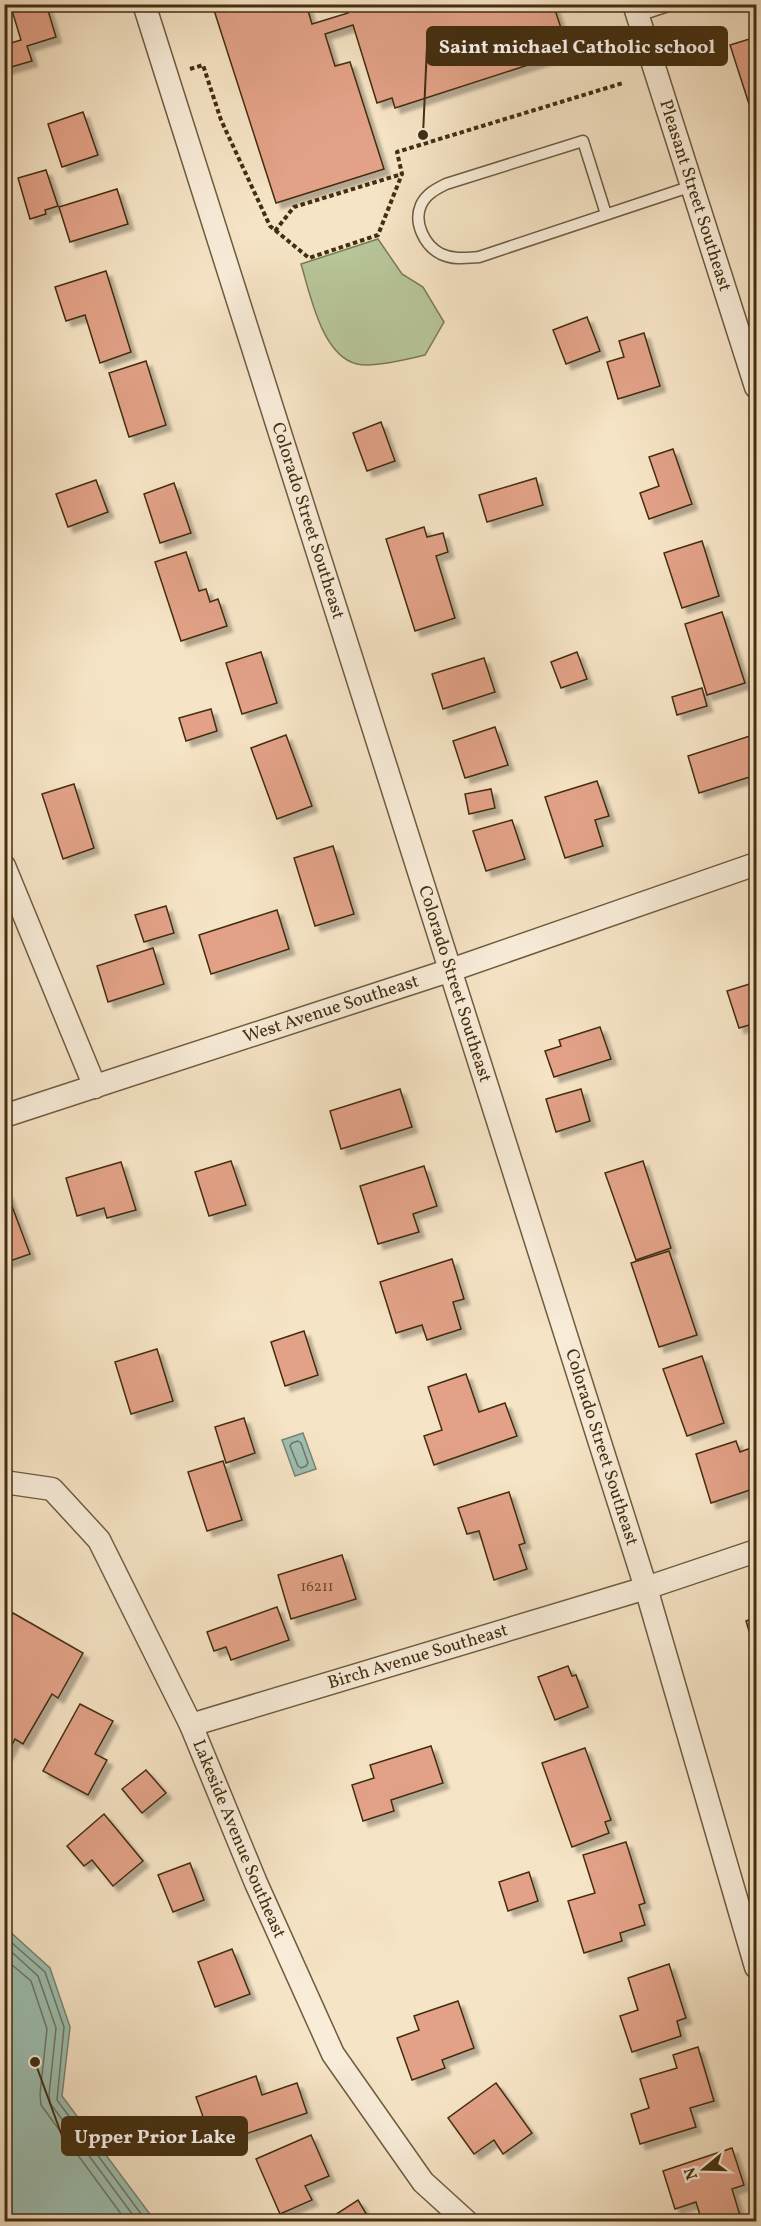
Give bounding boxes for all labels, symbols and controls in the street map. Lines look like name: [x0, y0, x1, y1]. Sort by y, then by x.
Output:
callout: Saint michael Catholic school: [427, 27, 727, 65]
text: Saint michael Catholic school: [439, 34, 715, 62]
street label: Pleasant Street Southeast: [653, 96, 737, 295]
street label: Colorado Street Southeast: [265, 419, 351, 622]
street label: Colorado Street Southeast: [412, 882, 497, 1086]
street label: West Avenue Southeast: [240, 969, 422, 1050]
street label: Colorado Street Southeast: [558, 1346, 644, 1549]
house number: 16211: [300, 1577, 334, 1598]
street label: Birch Avenue Southeast: [325, 1618, 511, 1696]
street label: Lakeside Avenue Southeast: [186, 1736, 292, 1942]
callout: Upper Prior Lake: [62, 2117, 247, 2155]
text: Upper Prior Lake: [74, 2124, 236, 2152]
north arrow: [674, 2139, 734, 2199]
text: N: [679, 2164, 704, 2182]

